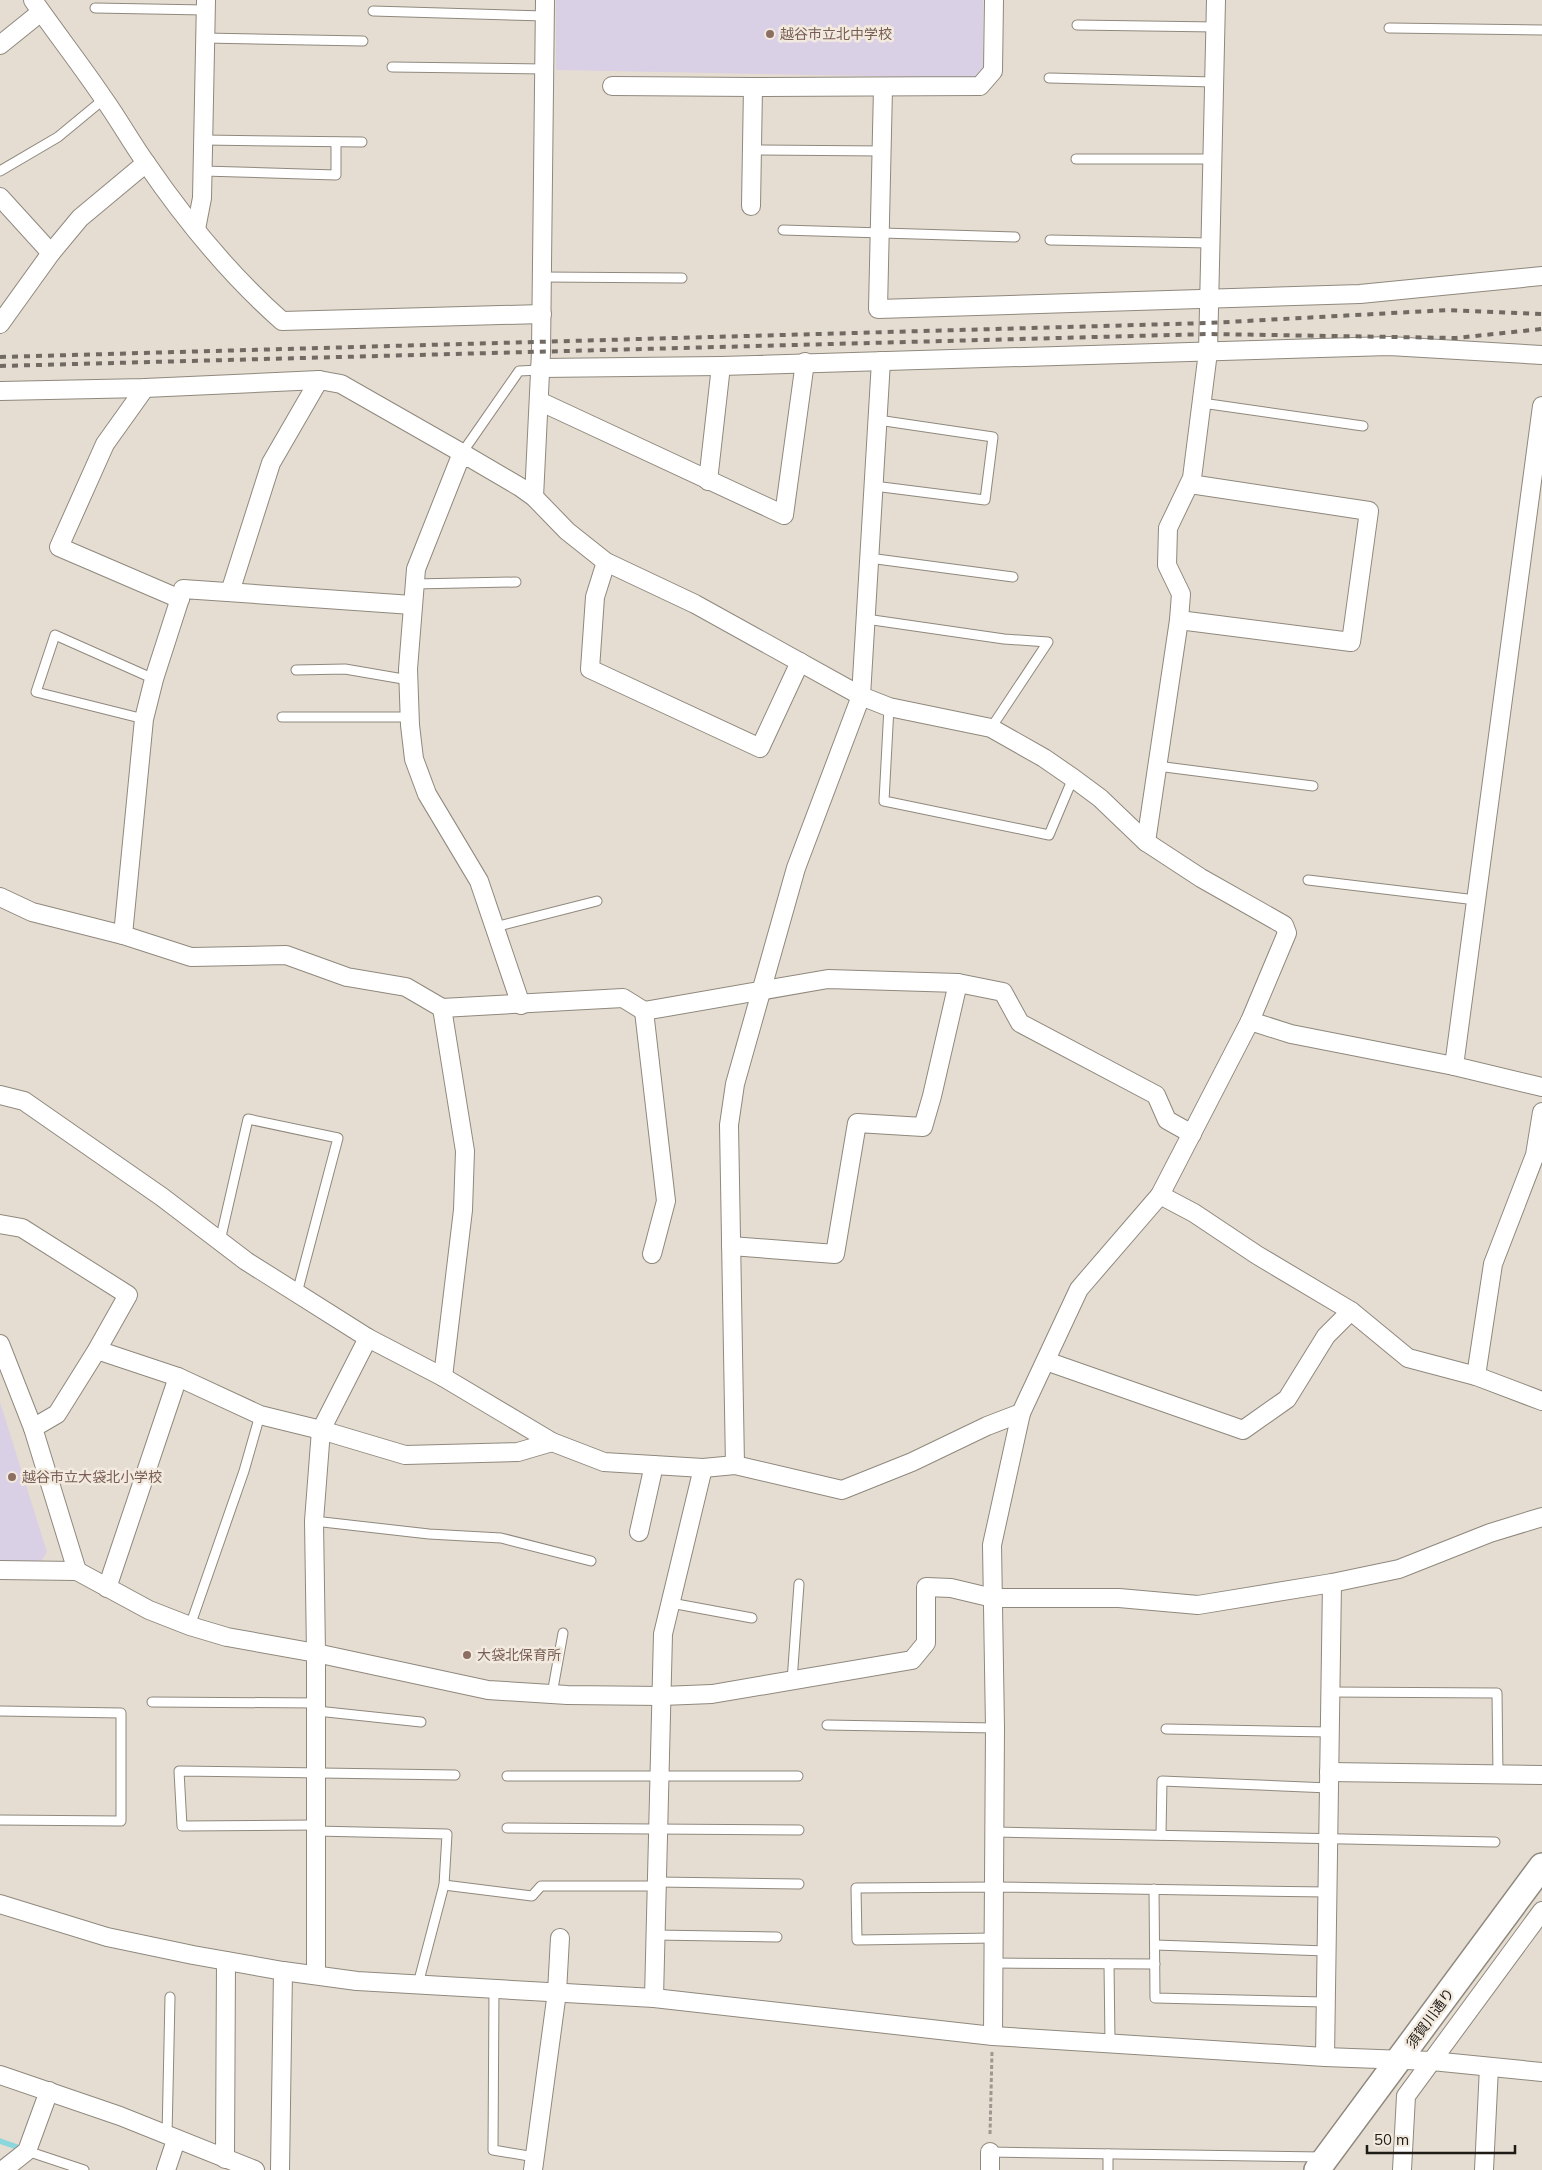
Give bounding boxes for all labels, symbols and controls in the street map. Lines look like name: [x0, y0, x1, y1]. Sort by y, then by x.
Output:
place label: 越谷市立北中学校: [780, 25, 892, 43]
marker: 越谷市立北中学校: [764, 28, 776, 40]
place label: 越谷市立大袋北小学校: [22, 1468, 162, 1486]
marker: 越谷市立大袋北小学校: [6, 1471, 18, 1483]
place label: 大袋北保育所: [477, 1646, 561, 1664]
marker: 大袋北保育所: [461, 1649, 473, 1661]
street label: 須賀川通り: [1402, 1984, 1458, 2052]
scale bar: [1367, 2122, 1514, 2154]
text: 50 m: [1374, 2130, 1409, 2149]

